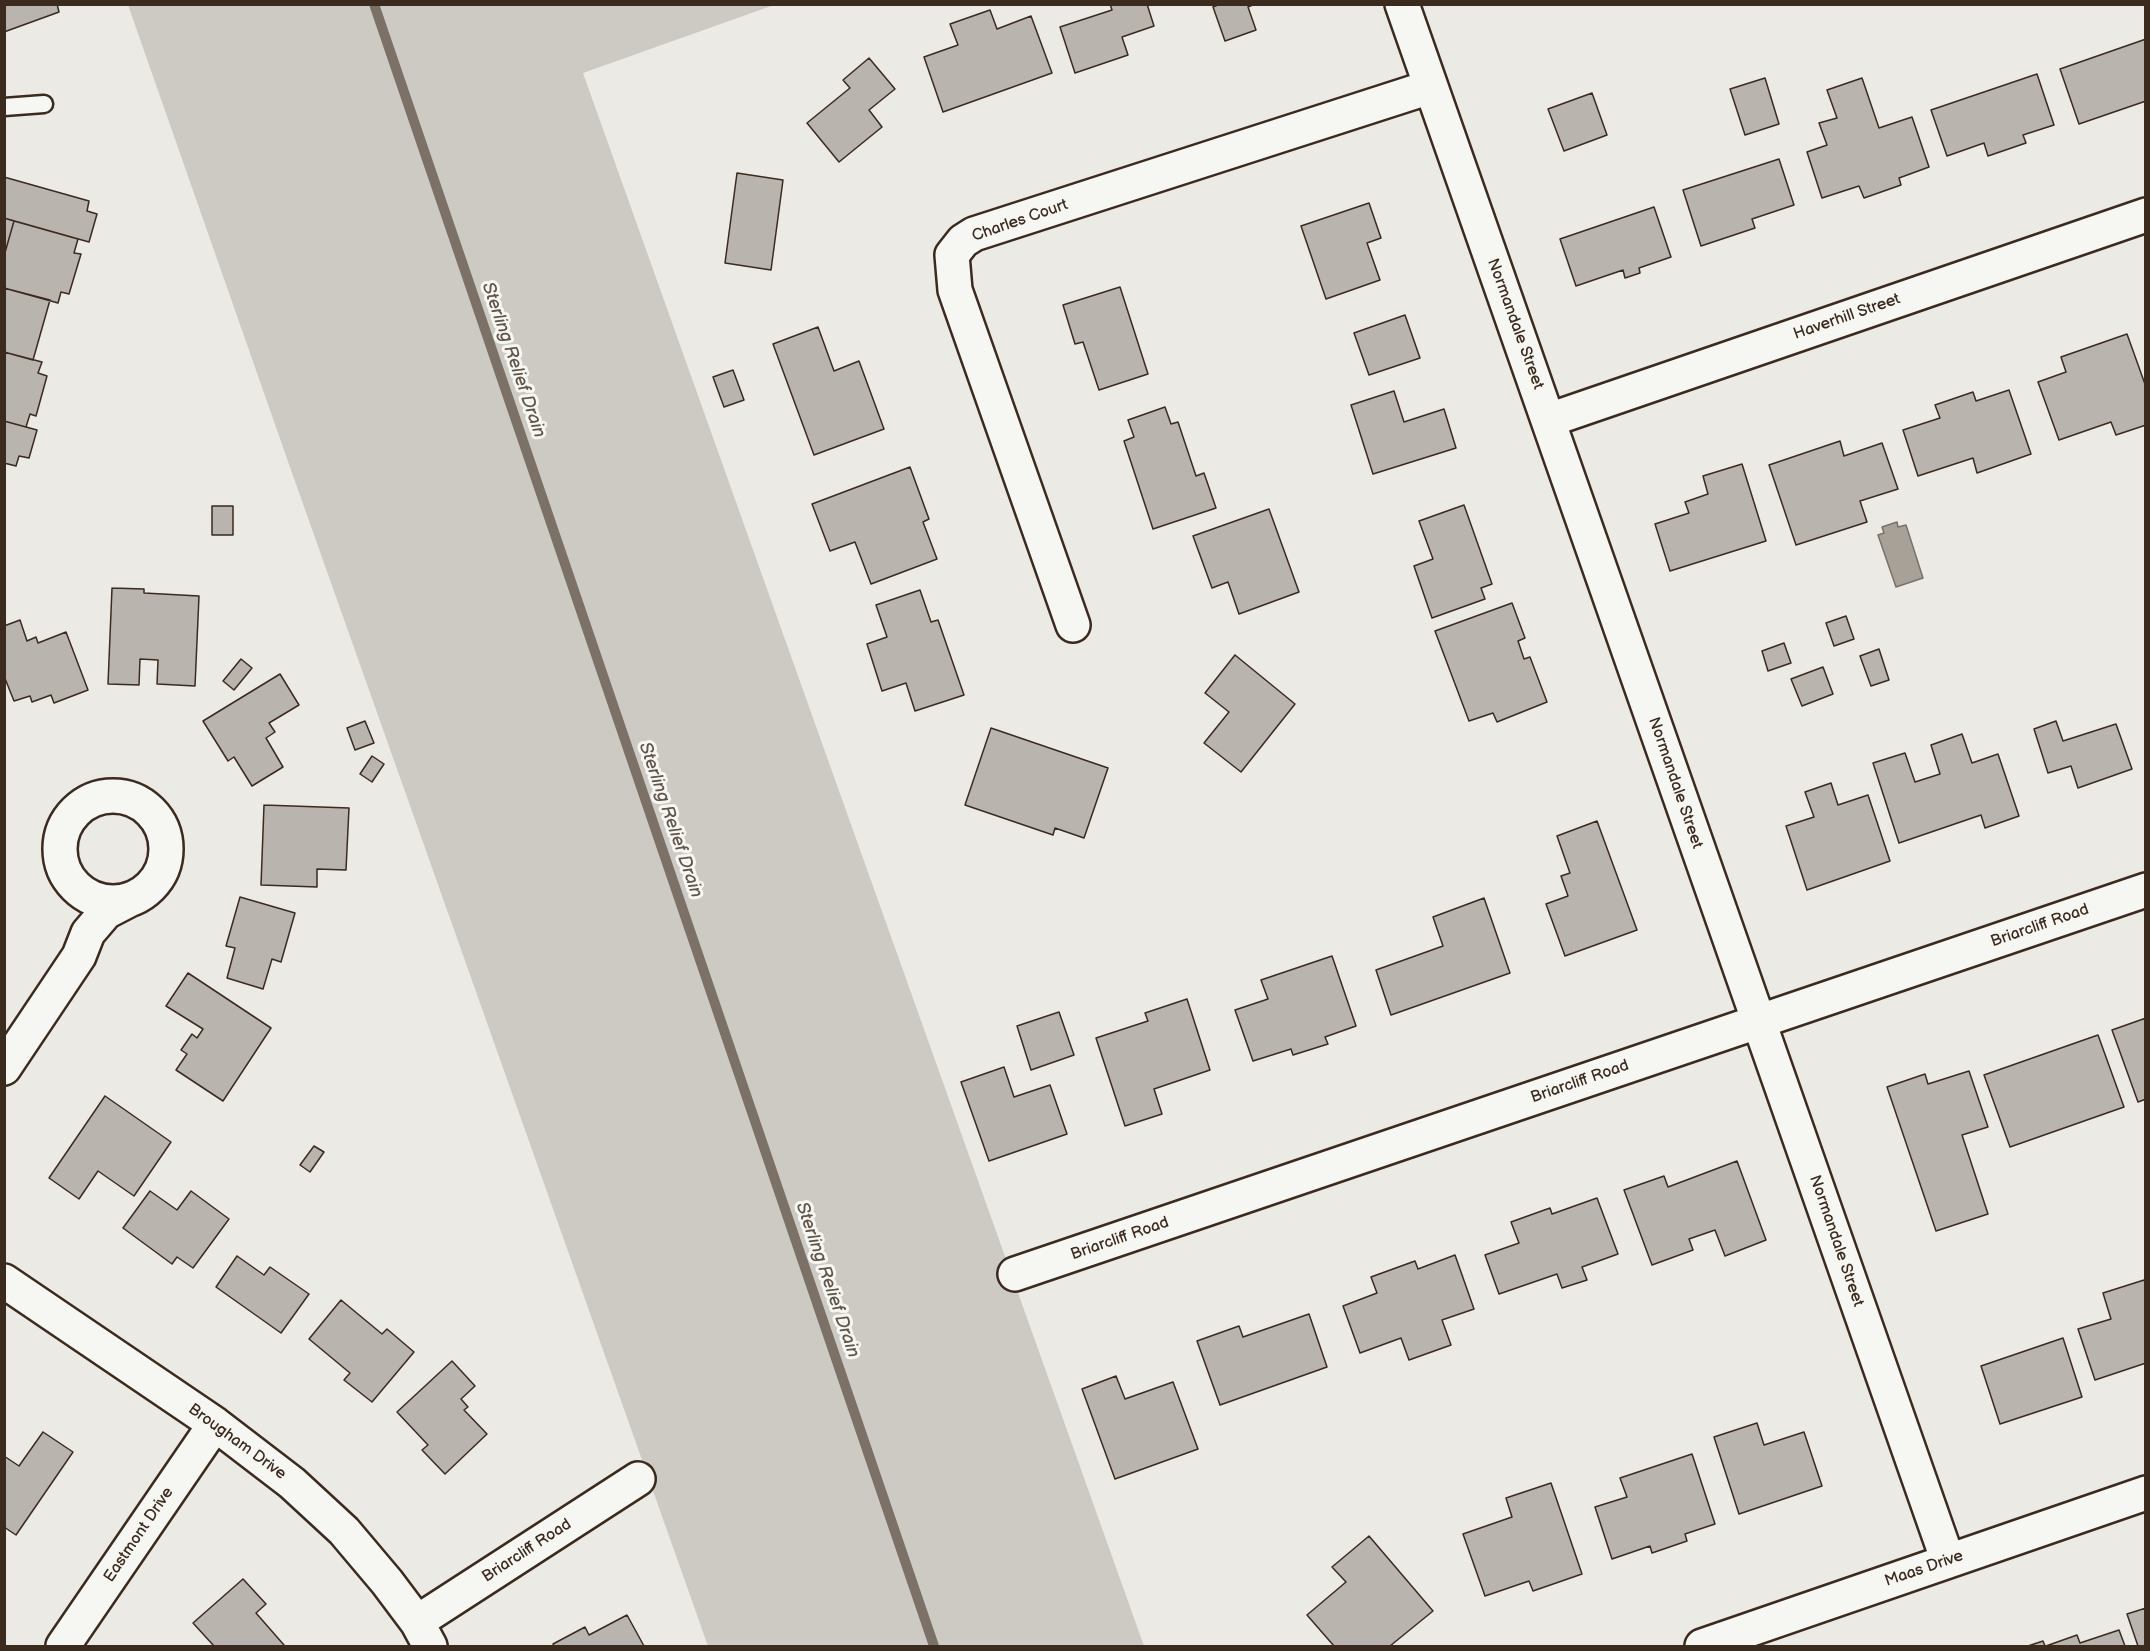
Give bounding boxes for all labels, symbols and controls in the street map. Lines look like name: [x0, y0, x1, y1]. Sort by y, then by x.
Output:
street label: Charles Court: [969, 196, 1071, 246]
street label: Normandale Street: [1482, 256, 1548, 392]
water label: Sterling Relief Drain: [476, 279, 550, 441]
street label: Haverhill Street: [1791, 290, 1903, 344]
street label: Normandale Street: [1644, 715, 1706, 851]
water label: Sterling Relief Drain: [633, 739, 707, 901]
street label: Briarcliff Road: [1988, 900, 2092, 952]
street label: Briarcliff Road: [1528, 1056, 1632, 1108]
street label: Normandale Street: [1805, 1173, 1867, 1309]
water label: Sterling Relief Drain: [790, 1199, 864, 1361]
street label: Briarcliff Road: [1068, 1213, 1172, 1265]
street label: Brougham Drive: [184, 1400, 290, 1484]
street label: Eastmont Drive: [100, 1484, 178, 1586]
street label: Briarcliff Road: [479, 1515, 575, 1587]
street label: Maas Drive: [1882, 1547, 1966, 1591]

